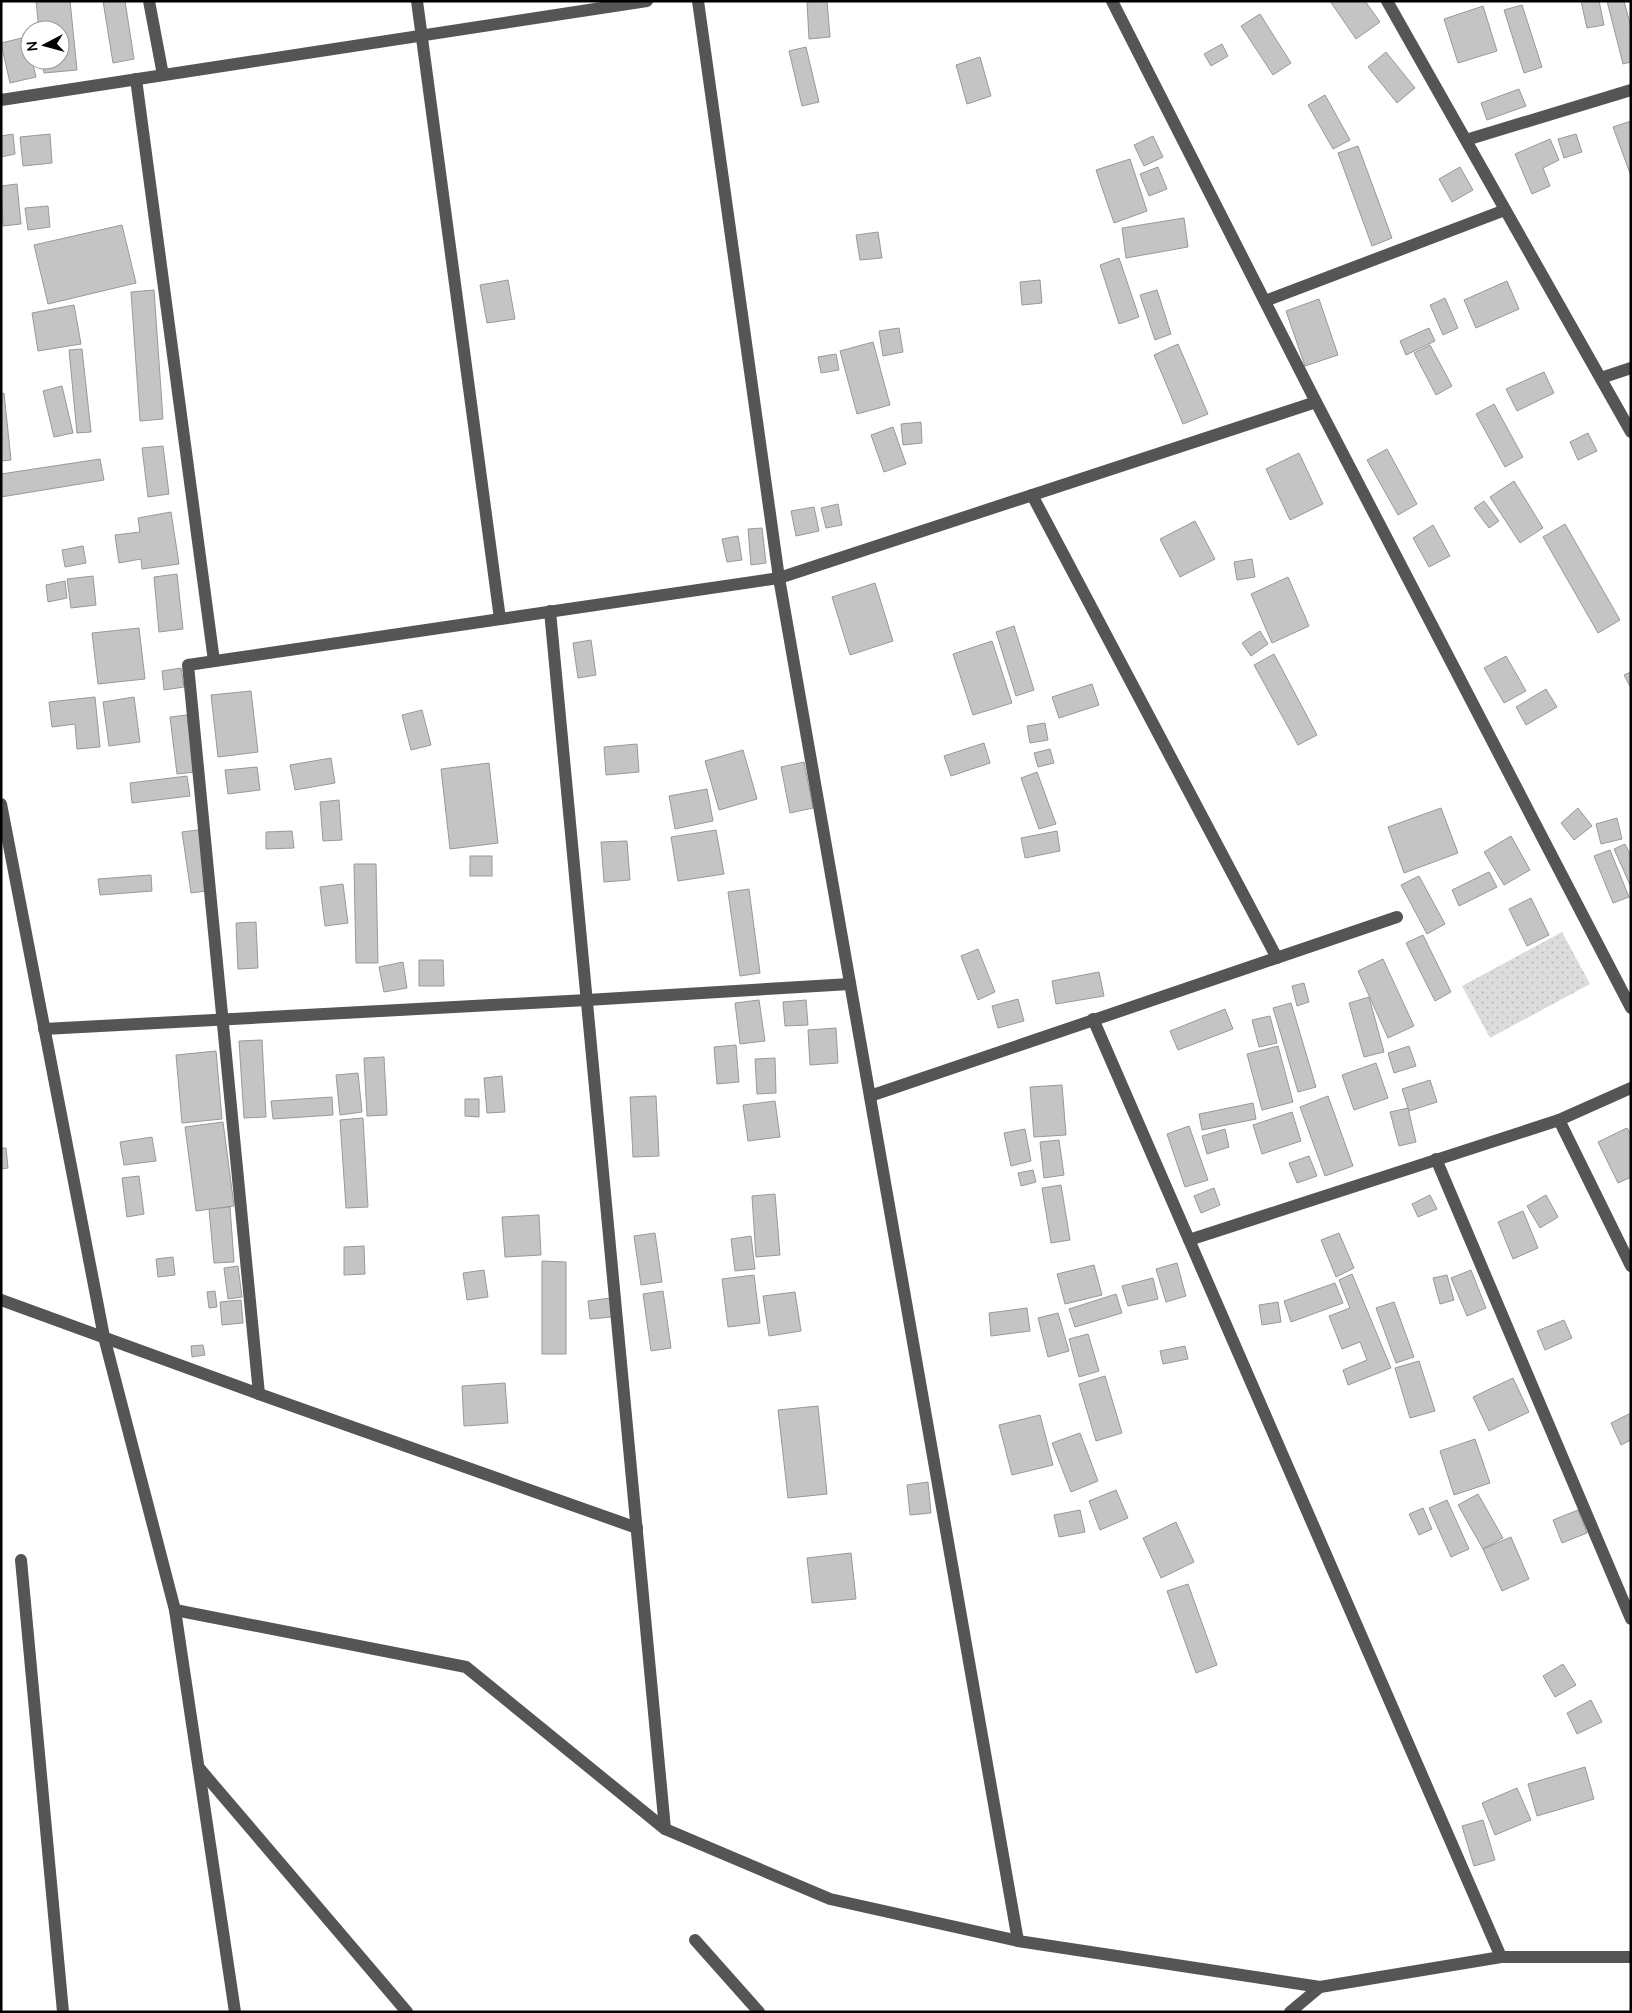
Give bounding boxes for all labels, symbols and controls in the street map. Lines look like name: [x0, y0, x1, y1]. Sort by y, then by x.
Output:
north arrow: [20, 20, 70, 70]
text: N: [22, 40, 42, 52]

